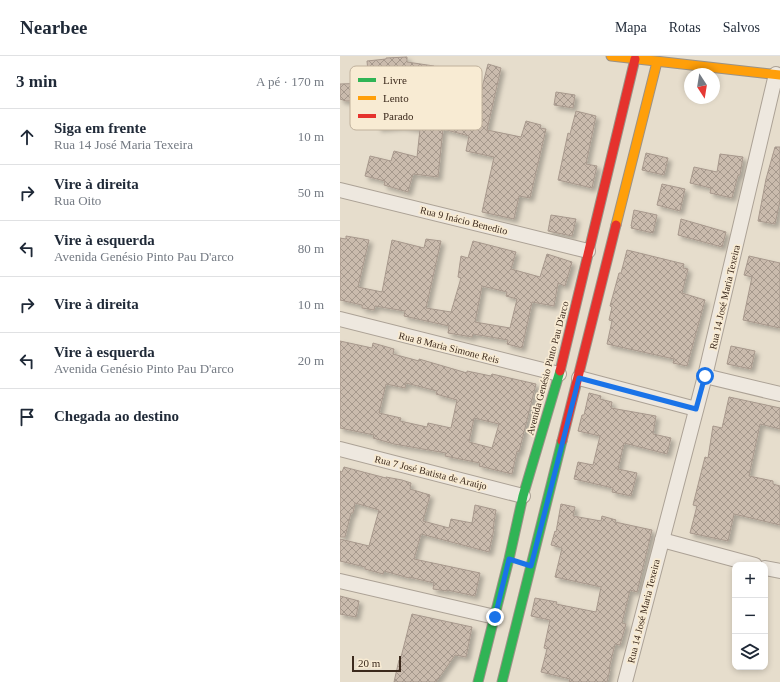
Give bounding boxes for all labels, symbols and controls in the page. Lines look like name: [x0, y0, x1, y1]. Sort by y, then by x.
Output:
text: Nearbee: [20, 17, 88, 38]
text: Mapa: [615, 20, 647, 35]
text: Rotas: [669, 20, 701, 35]
text: Salvos: [723, 20, 760, 35]
legend: [350, 66, 482, 130]
north arrow: [684, 68, 720, 104]
text: 3 min: [16, 72, 57, 91]
text: A pé · 170 m: [256, 74, 324, 89]
text: Livre: [383, 74, 407, 86]
text: Lento: [383, 92, 409, 104]
text: Parado: [383, 110, 414, 122]
text: Siga em frente: [54, 120, 146, 136]
icon: ahead: [16, 126, 38, 148]
text: 10 m: [298, 129, 324, 144]
text: Rua 14 José Maria Texeira: [54, 137, 193, 152]
text: Vire à direita: [54, 176, 139, 192]
icon: right: [16, 182, 38, 204]
text: 50 m: [298, 185, 324, 200]
text: Rua Oito: [54, 193, 101, 208]
street label: Rua 9 Inácio Benedito: [419, 204, 509, 237]
text: Vire à esquerda: [54, 232, 155, 248]
icon: left: [16, 238, 38, 260]
text: 80 m: [298, 241, 324, 256]
street label: Rua 14 José Maria Texeira: [707, 243, 742, 350]
text: Avenida Genésio Pinto Pau D'arco: [54, 249, 234, 264]
icon: right: [16, 294, 38, 316]
text: Vire à direita: [54, 296, 139, 312]
text: 10 m: [298, 297, 324, 312]
street label: Avenida Genésio Pinto Pau D'arco: [524, 300, 571, 436]
street label: Rua 8 Maria Simone Reis: [397, 330, 500, 365]
text: Vire à esquerda: [54, 344, 155, 360]
icon: left: [16, 350, 38, 372]
text: 20 m: [298, 353, 324, 368]
text: Avenida Genésio Pinto Pau D'arco: [54, 361, 234, 376]
route start: [696, 367, 714, 385]
icon: arrive: [16, 406, 38, 428]
text: Chegada ao destino: [54, 408, 179, 424]
street label: Rua 7 José Batista de Araújo: [374, 453, 488, 492]
street label: Rua 14 José Maria Texeira: [625, 557, 662, 664]
map controls: [732, 562, 768, 670]
button: +: [732, 562, 768, 598]
button: −: [732, 598, 768, 634]
route end: [486, 608, 504, 626]
button: layers: [732, 634, 768, 670]
scale bar: [352, 654, 401, 673]
text: 20 m: [358, 657, 380, 669]

